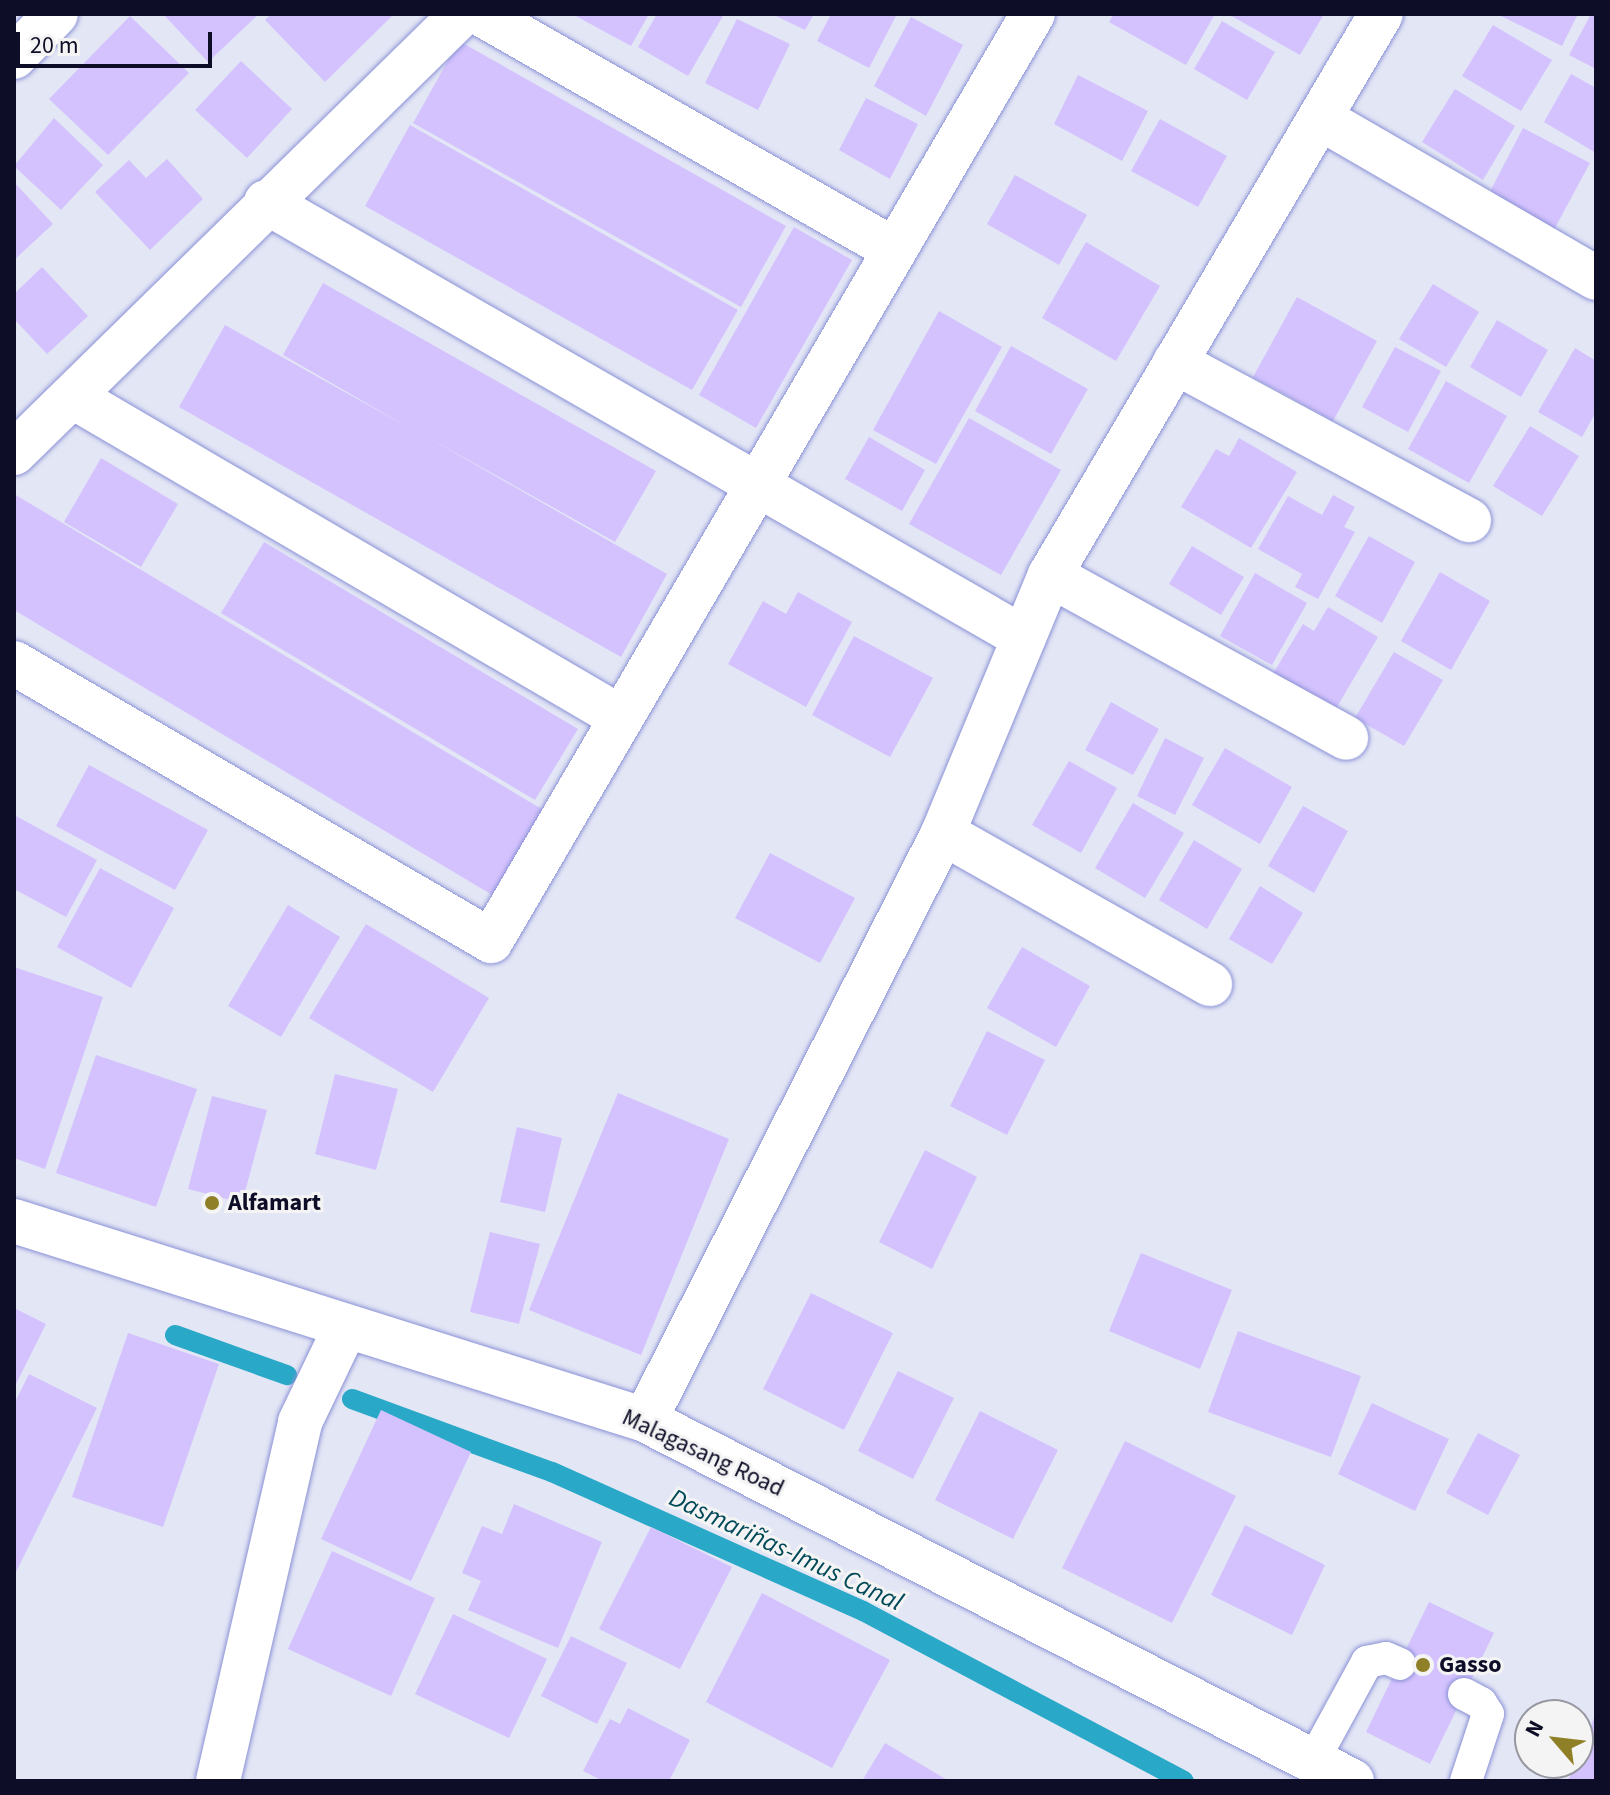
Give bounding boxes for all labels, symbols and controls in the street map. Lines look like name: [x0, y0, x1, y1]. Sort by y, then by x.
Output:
scale bar: [20, 16, 216, 66]
text: 20 m: [30, 28, 79, 63]
place label: Alfamart: [228, 1189, 321, 1217]
marker: Alfamart: [203, 1194, 221, 1212]
street label: Malagasang Road: [618, 1403, 788, 1503]
water label: Dasmariñas-Imus Canal: [664, 1482, 908, 1618]
place label: Gasso: [1439, 1651, 1502, 1679]
marker: Gasso: [1414, 1656, 1432, 1674]
north arrow: [1514, 1699, 1594, 1779]
text: N: [1517, 1715, 1552, 1743]

